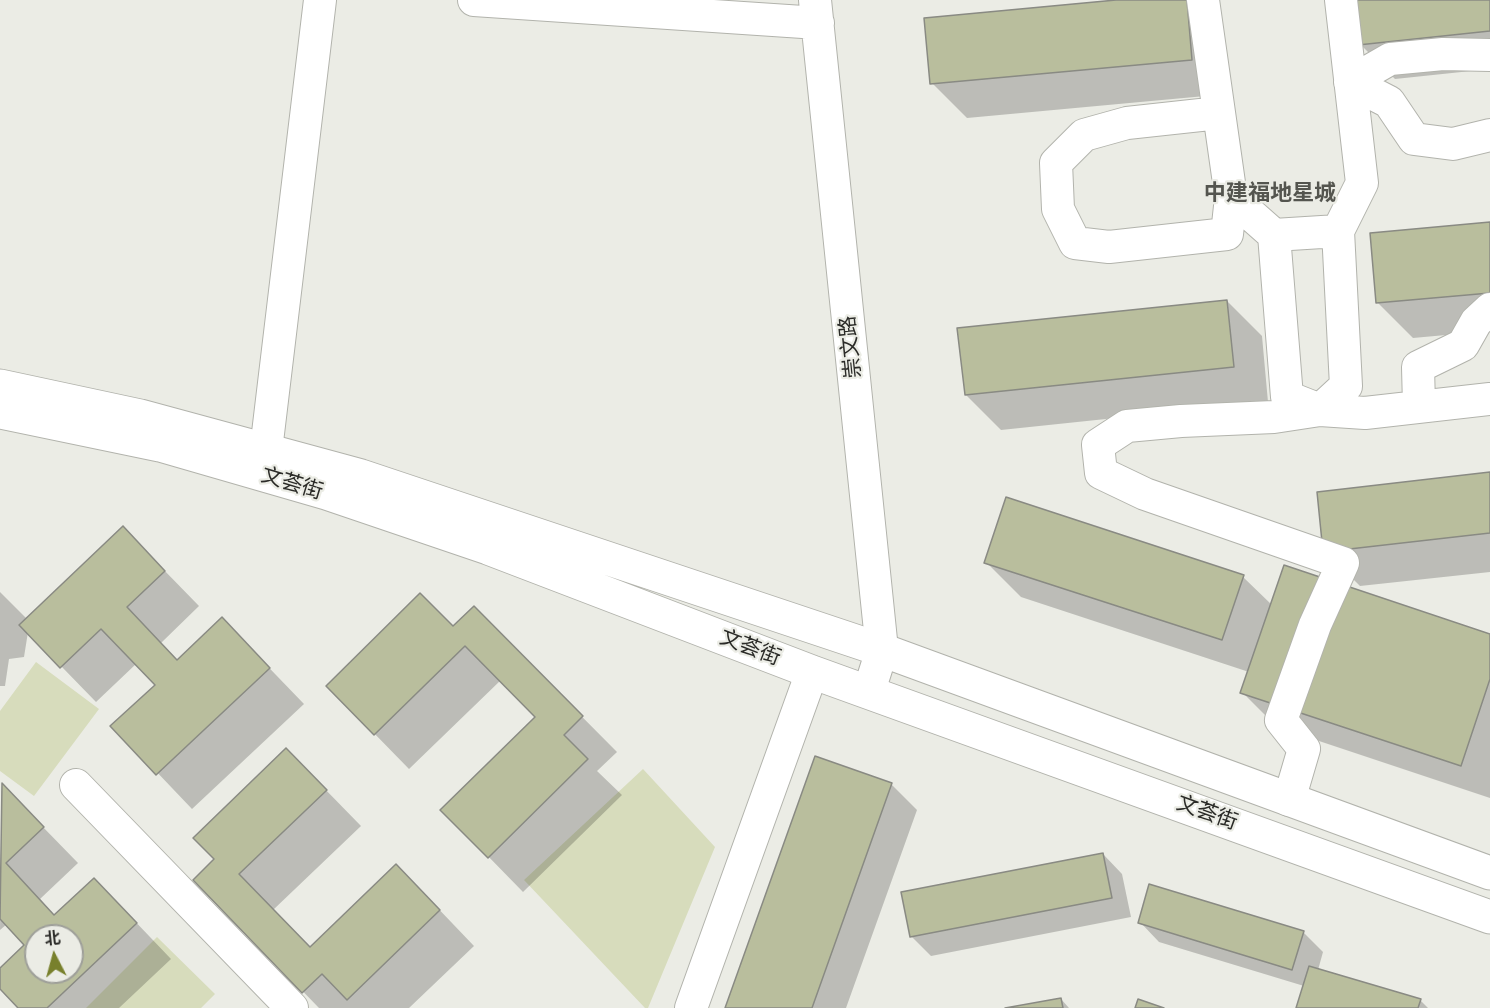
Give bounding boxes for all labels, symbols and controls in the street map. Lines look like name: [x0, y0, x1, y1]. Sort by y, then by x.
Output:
district label: 中建福地星城: [1204, 181, 1336, 207]
street label: 崇文路: [835, 314, 867, 380]
street label: 文荟街: [258, 463, 326, 505]
street label: 文荟街: [716, 625, 784, 671]
street label: 文荟街: [1173, 790, 1241, 836]
north arrow: [24, 924, 84, 984]
text: 北: [43, 927, 61, 949]

